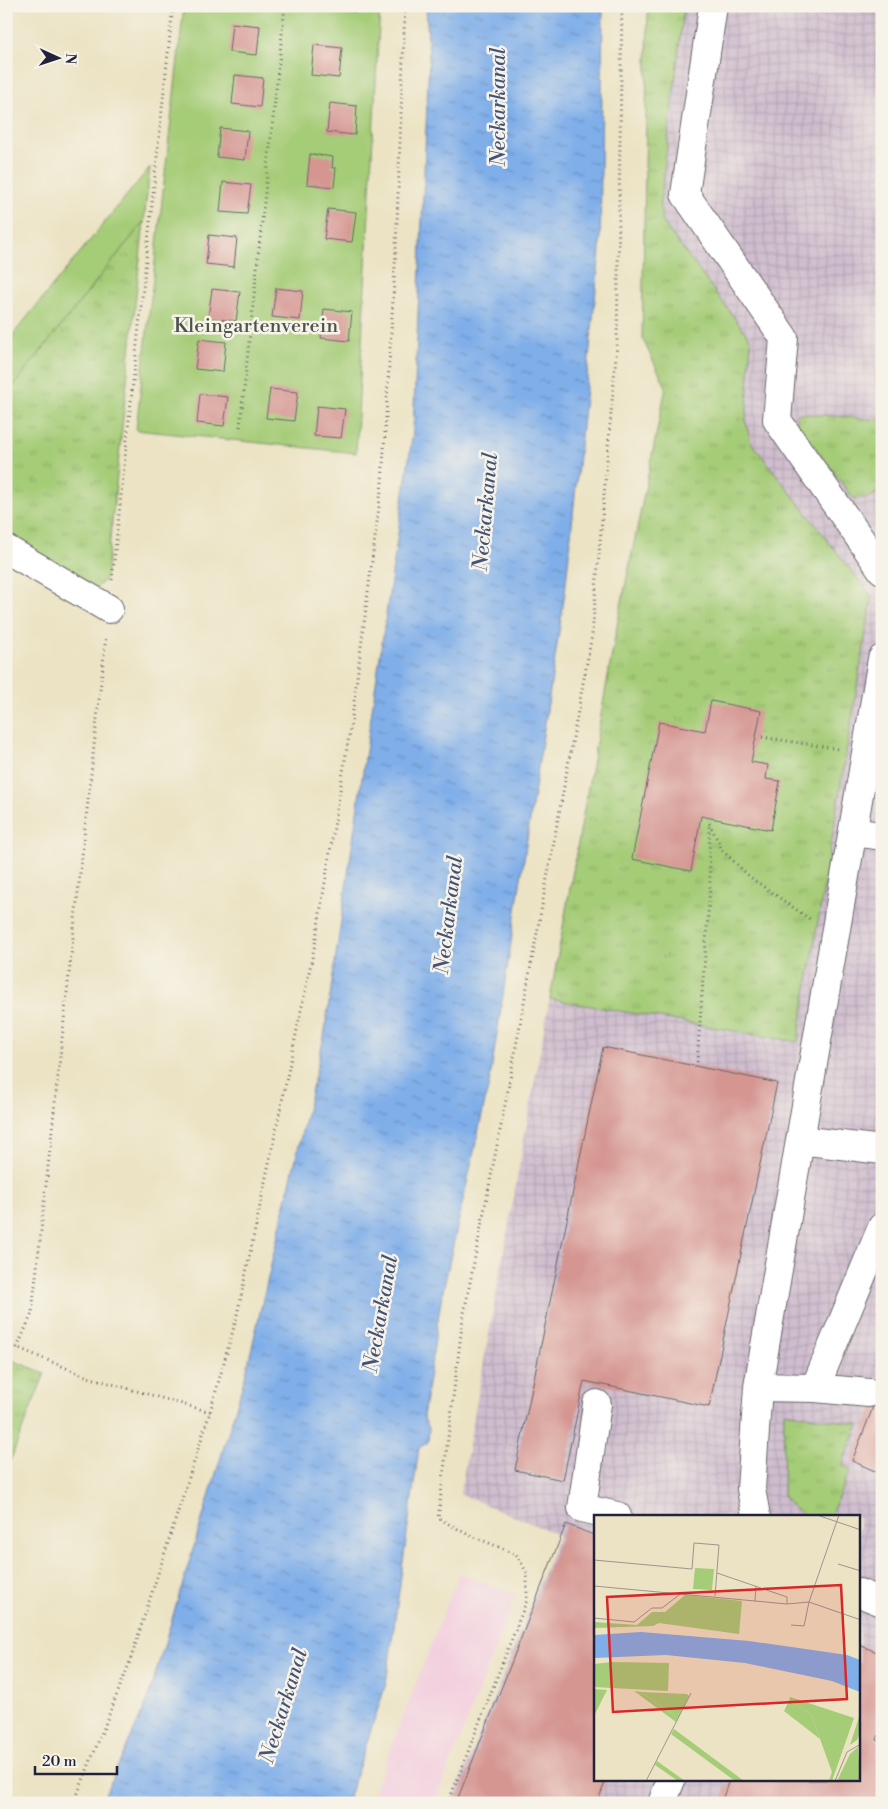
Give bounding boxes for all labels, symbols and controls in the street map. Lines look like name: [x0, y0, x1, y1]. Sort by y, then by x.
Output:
north arrow: [32, 32, 82, 82]
water label: Neckarkanal: [486, 47, 512, 167]
text: N: [61, 53, 79, 65]
park label: Kleingartenverein: [174, 314, 338, 339]
water label: Neckarkanal: [468, 451, 504, 573]
water label: Neckarkanal: [429, 854, 469, 977]
water label: Neckarkanal: [358, 1253, 404, 1376]
inset map: [594, 1515, 860, 1782]
water label: Neckarkanal: [254, 1645, 314, 1768]
scale bar: [35, 1744, 118, 1776]
text: 20 m: [42, 1752, 77, 1771]

